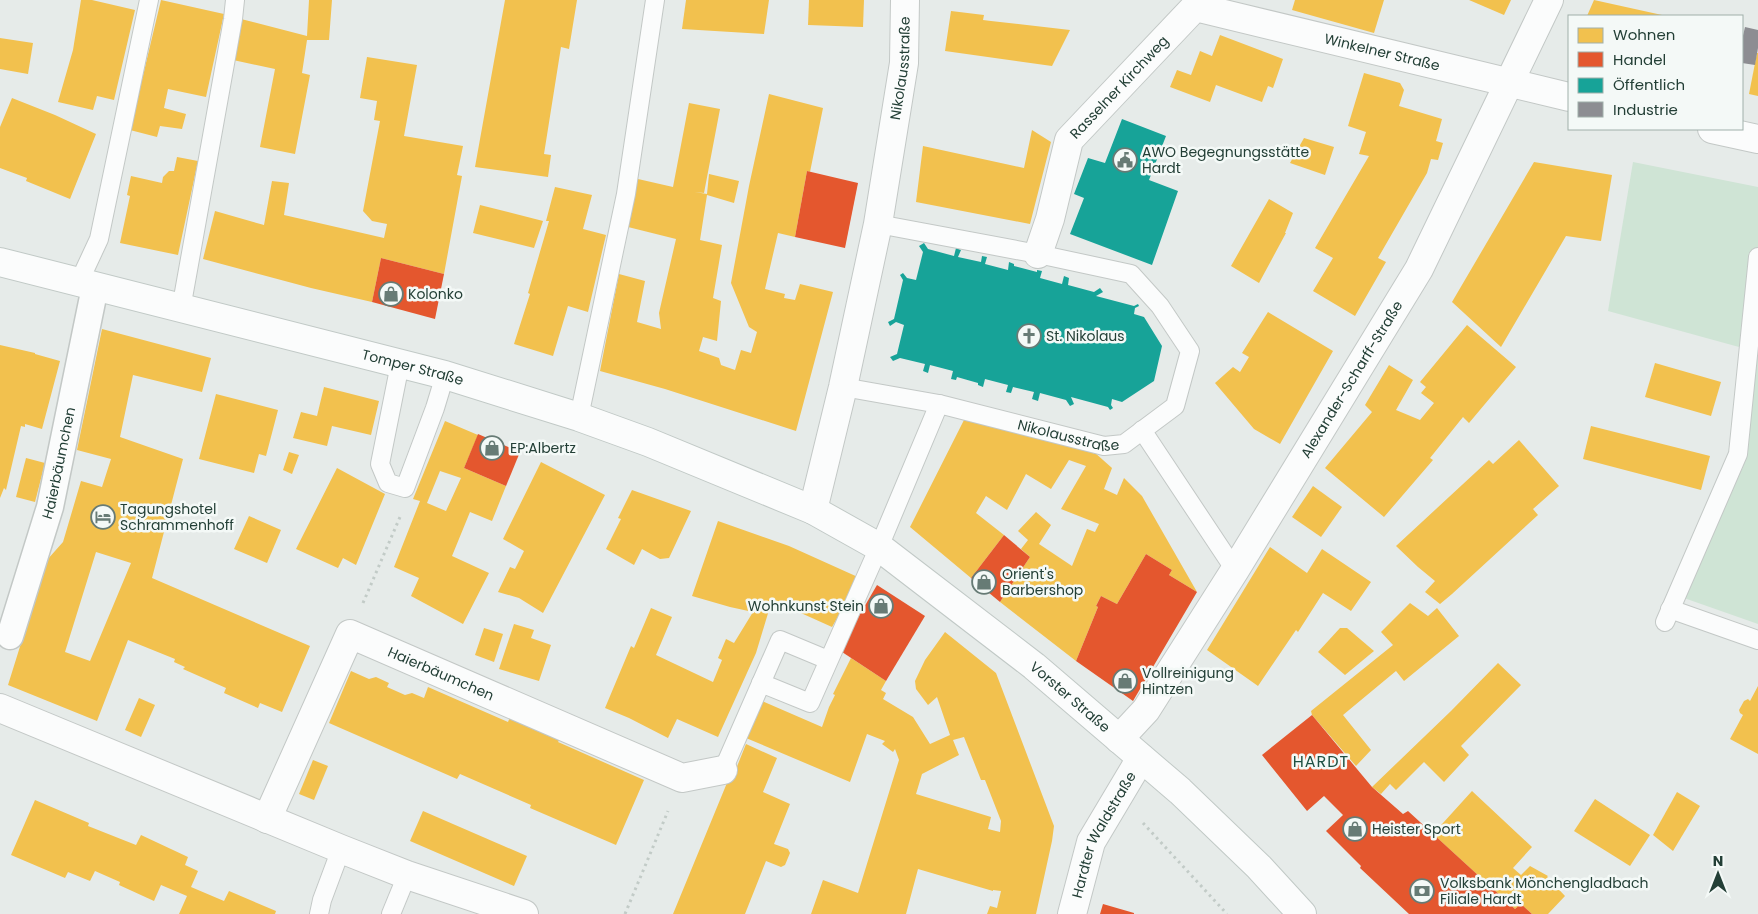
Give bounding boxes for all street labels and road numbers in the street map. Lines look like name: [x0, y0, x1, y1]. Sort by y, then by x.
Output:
street label: Nikolausstraße: [885, 16, 915, 121]
street label: Winkelner Straße: [1322, 28, 1442, 76]
street label: Rasselner Kirchweg: [1065, 31, 1173, 143]
street label: Alexander-Scharff-Straße: [1296, 296, 1408, 462]
street label: Tomper Straße: [360, 344, 466, 390]
street label: Haierbäumchen: [37, 405, 80, 521]
street label: Nikolausstraße: [1015, 414, 1120, 456]
street label: Haierbäumchen: [385, 642, 497, 705]
street label: Vorster Straße: [1026, 657, 1115, 737]
street label: Hardter Waldstraße: [1067, 767, 1141, 900]

